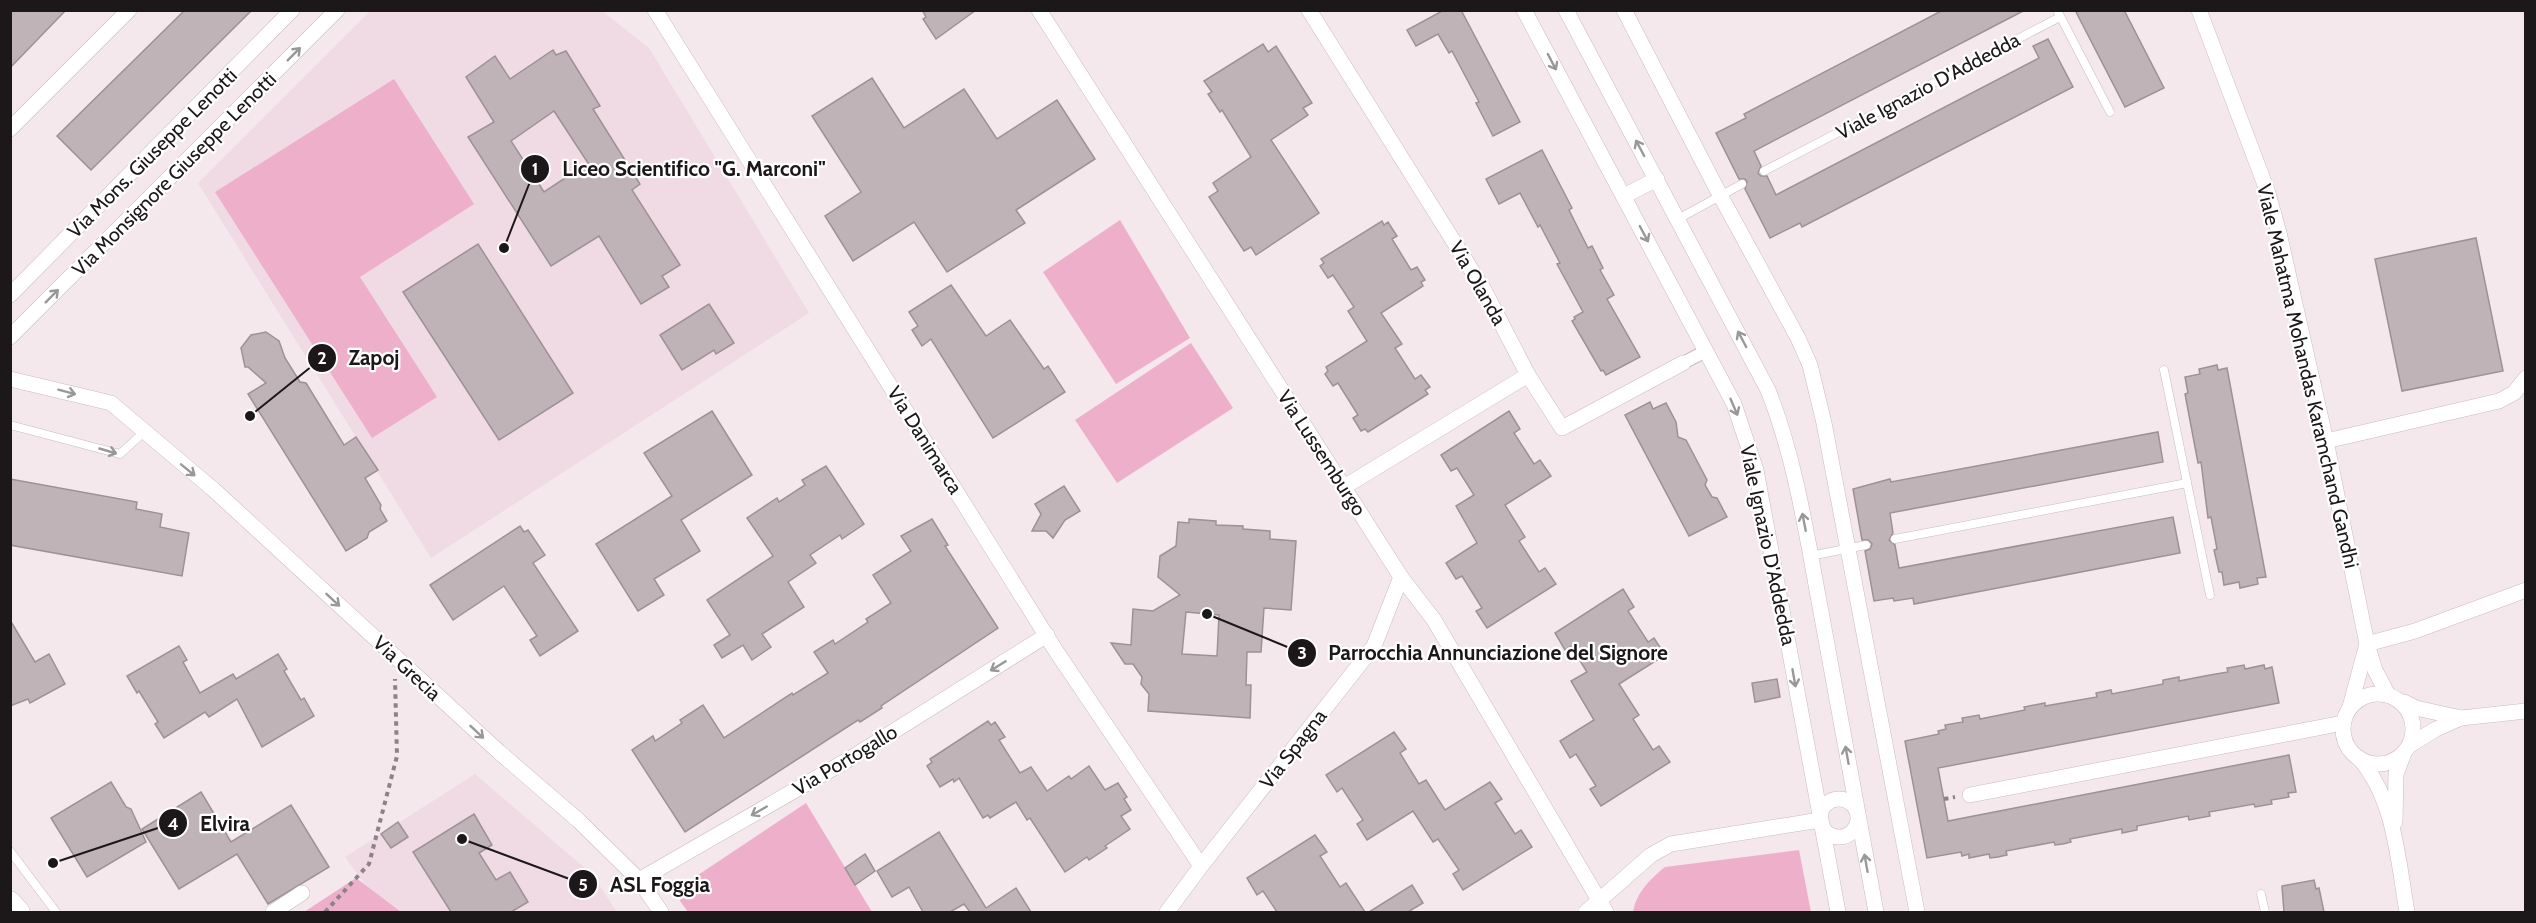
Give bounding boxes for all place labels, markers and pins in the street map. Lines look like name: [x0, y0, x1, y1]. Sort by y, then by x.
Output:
callout: Liceo Scientifico "G. Marconi": [520, 149, 838, 188]
callout: Zapoj: [307, 338, 412, 377]
callout: Parrocchia Annunciazione del Signore: [1287, 633, 1680, 672]
callout: Elvira: [158, 804, 262, 843]
callout: ASL Foggia: [568, 865, 722, 904]

